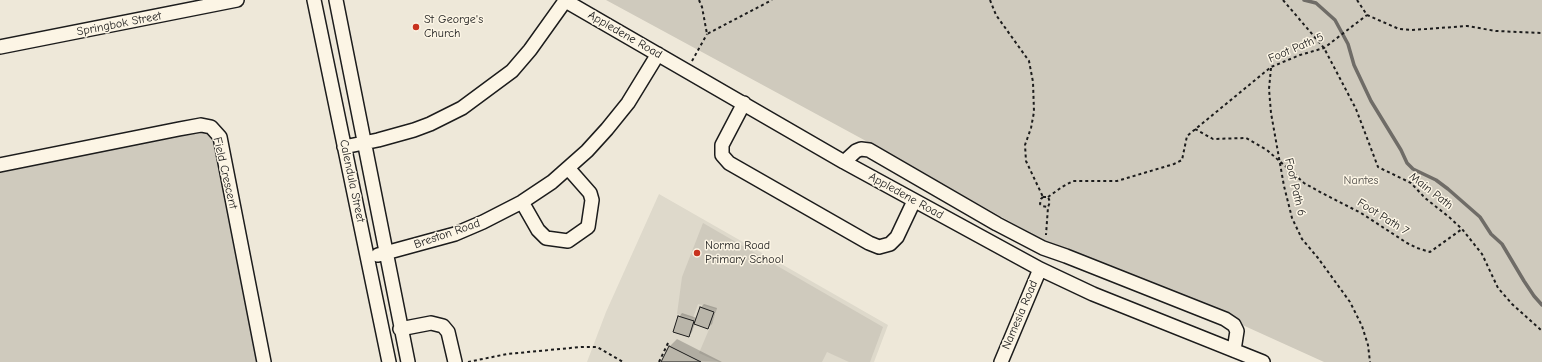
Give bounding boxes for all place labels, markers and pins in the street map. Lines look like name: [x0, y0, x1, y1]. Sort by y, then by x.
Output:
place label: St George's Church: [424, 13, 483, 41]
marker: St George's Church: [411, 22, 421, 32]
place label: Norma Road Primary School: [705, 239, 784, 267]
marker: Norma Road Primary School: [692, 248, 702, 258]

